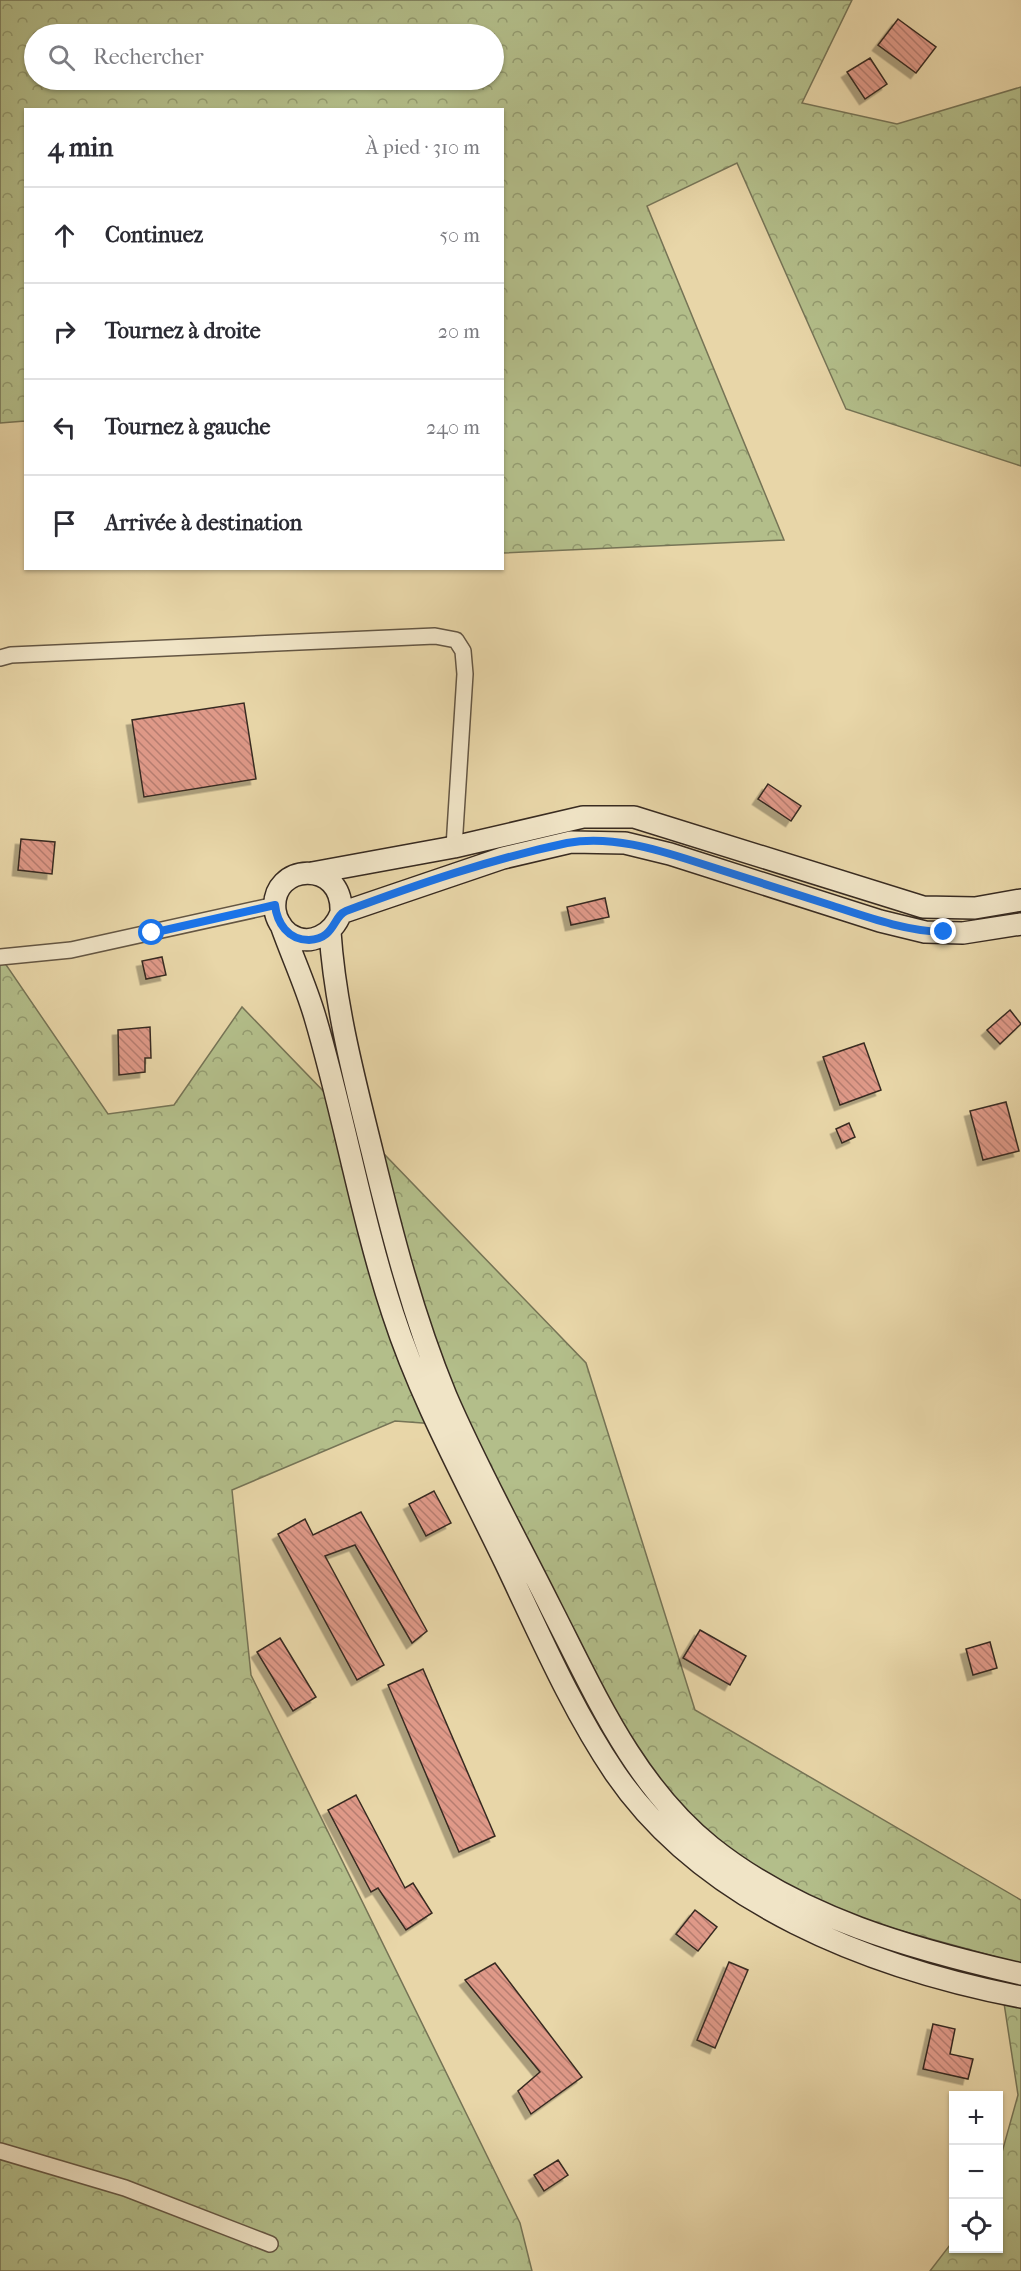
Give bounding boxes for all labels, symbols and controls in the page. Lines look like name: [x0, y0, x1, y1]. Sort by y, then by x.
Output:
search box: [24, 24, 504, 90]
icon: search: [45, 41, 78, 74]
text: Rechercher: [93, 44, 204, 70]
text: 4 min: [48, 132, 113, 163]
text: À pied · 310 m: [366, 136, 480, 159]
icon: ahead: [48, 219, 81, 252]
text: Continuez: [105, 222, 203, 248]
text: 50 m: [439, 224, 480, 247]
icon: right: [48, 315, 81, 348]
text: Tournez à droite: [105, 318, 261, 344]
text: 20 m: [438, 320, 480, 343]
icon: left: [48, 411, 81, 444]
text: Tournez à gauche: [105, 414, 270, 440]
text: 240 m: [426, 416, 480, 439]
icon: arrive: [48, 507, 81, 540]
text: Arrivée à destination: [105, 510, 302, 536]
route end: [930, 918, 956, 944]
route start: [138, 919, 164, 945]
map controls: [949, 2091, 1003, 2253]
button: +: [949, 2091, 1003, 2145]
button: −: [949, 2145, 1003, 2199]
button: locate: [949, 2199, 1003, 2253]

